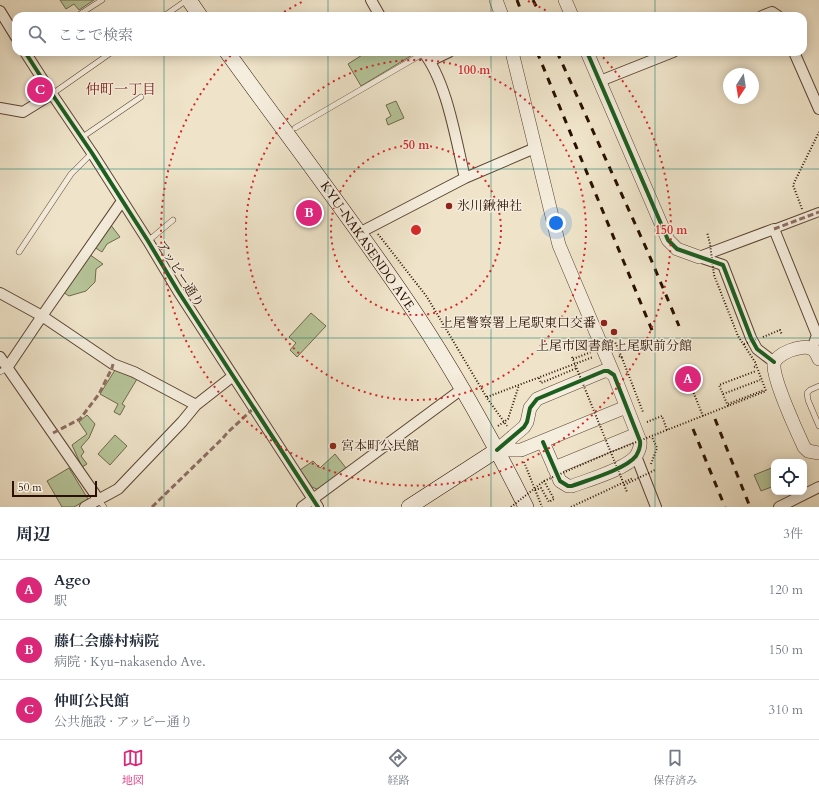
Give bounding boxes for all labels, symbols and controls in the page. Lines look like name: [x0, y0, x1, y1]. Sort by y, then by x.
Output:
search box: [12, 12, 807, 56]
icon: search: [26, 23, 48, 45]
text: ここで検索: [58, 25, 133, 45]
text: 100 m: [458, 62, 491, 78]
north arrow: [723, 68, 759, 104]
pin: C: [27, 75, 53, 105]
district label: 仲町一丁目: [86, 80, 156, 99]
text: 50 m: [403, 137, 430, 153]
street label: KYU-NAKASENDO AVE.: [316, 178, 420, 316]
place label: 氷川鍬神社: [457, 197, 522, 215]
pin: B: [296, 198, 322, 228]
marker: 氷川鍬神社: [444, 201, 454, 211]
your location: [546, 213, 566, 233]
text: 150 m: [655, 222, 688, 238]
centre of rings: [409, 223, 423, 237]
street label: アッピー通り: [152, 237, 208, 311]
place label: 上尾警察署上尾駅東口交番: [440, 314, 596, 332]
marker: 上尾警察署上尾駅東口交番: [599, 318, 609, 328]
marker: 上尾市図書館上尾駅前分館: [609, 327, 619, 337]
place label: 上尾市図書館上尾駅前分館: [536, 337, 692, 355]
pin: A: [675, 364, 701, 394]
place label: 宮本町公民館: [341, 437, 419, 455]
marker: 宮本町公民館: [328, 441, 338, 451]
map controls: [771, 459, 807, 495]
button: locate: [771, 459, 807, 495]
scale bar: [12, 479, 97, 498]
text: 50 m: [18, 480, 42, 495]
text: 周辺: [16, 523, 50, 546]
text: 3件: [783, 525, 803, 543]
text: Ageo: [54, 570, 90, 590]
text: A: [24, 581, 34, 599]
text: 120 m: [769, 581, 803, 599]
text: 駅: [54, 592, 67, 610]
text: 藤仁会藤村病院: [54, 631, 159, 651]
text: B: [24, 641, 34, 659]
text: 150 m: [769, 641, 803, 659]
text: 病院 · Kyu-nakasendo Ave.: [54, 653, 205, 671]
text: 仲町公民館: [54, 691, 129, 711]
text: C: [24, 701, 34, 719]
text: 310 m: [769, 701, 803, 719]
text: 公共施設 · アッピー通り: [54, 713, 193, 731]
tab: 地図: [122, 747, 144, 788]
tab: 経路: [387, 747, 409, 788]
tab: 保存済み: [653, 747, 697, 788]

